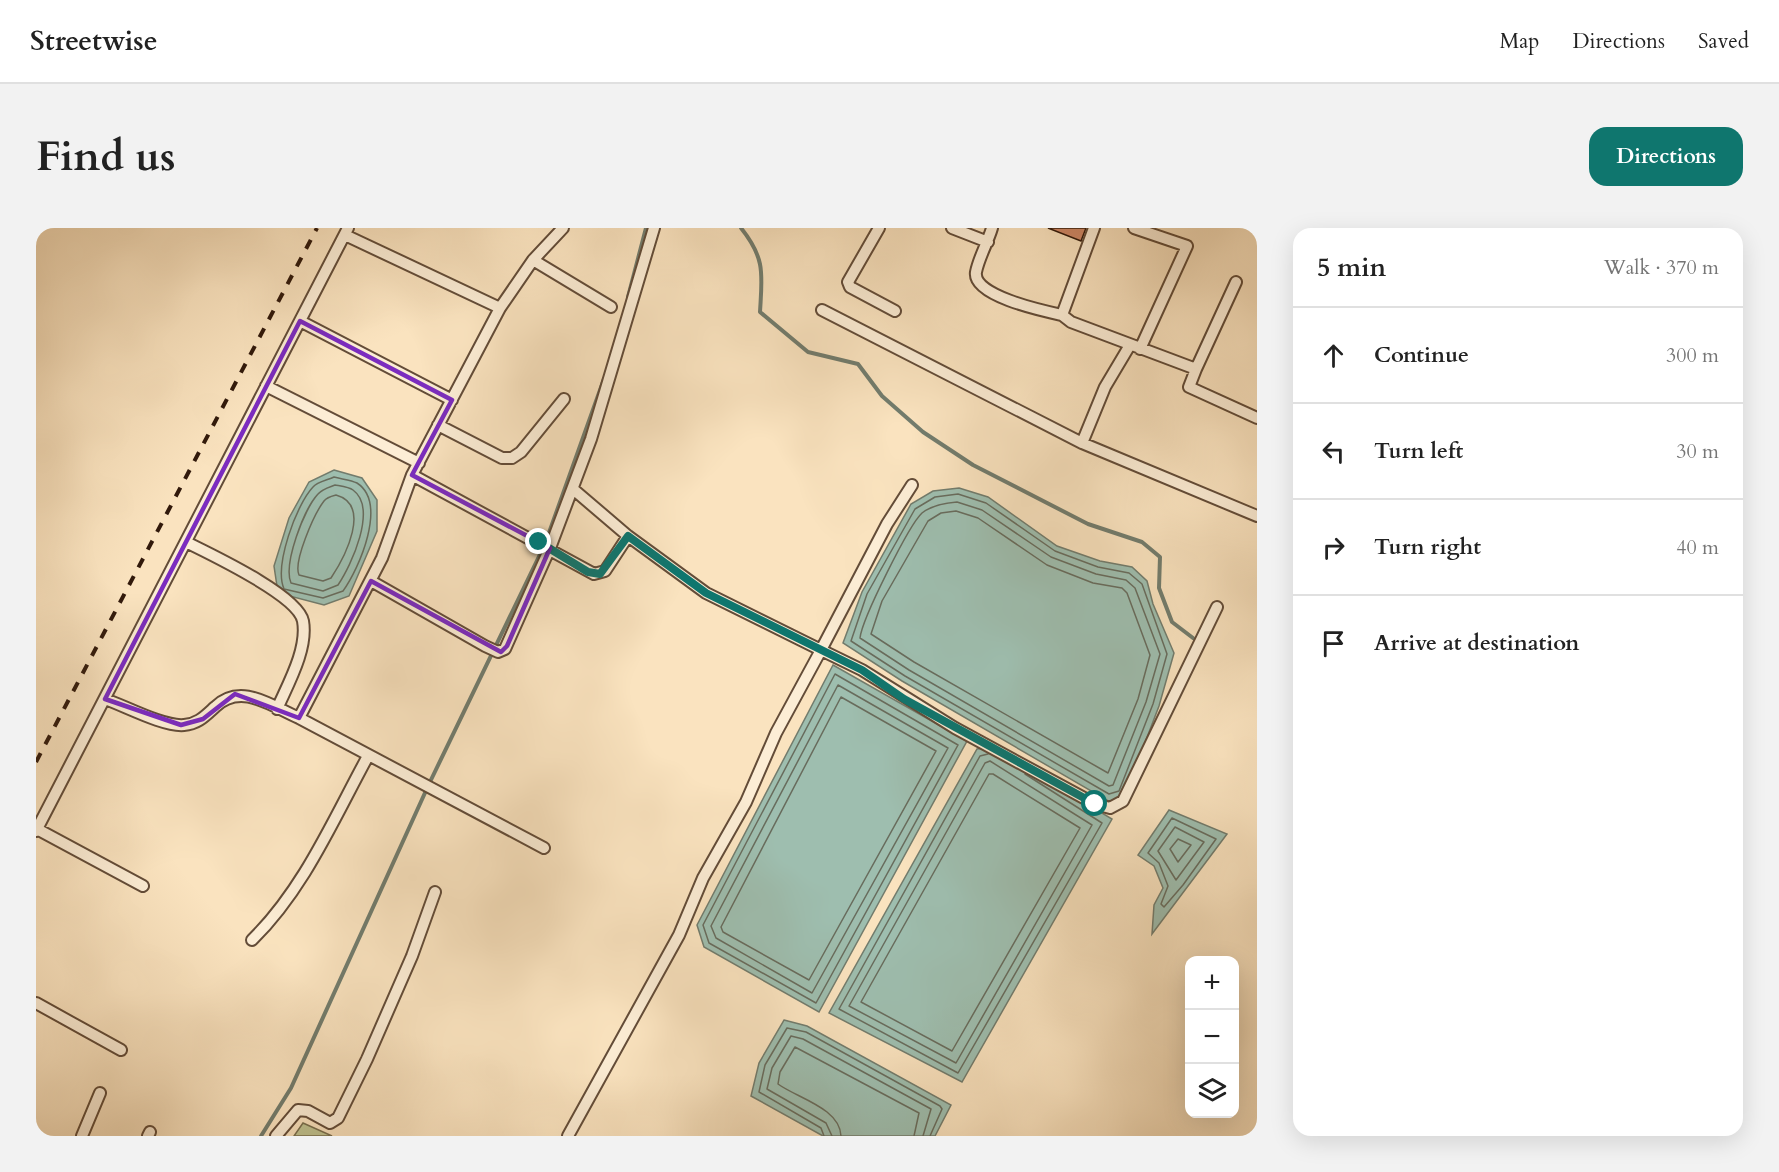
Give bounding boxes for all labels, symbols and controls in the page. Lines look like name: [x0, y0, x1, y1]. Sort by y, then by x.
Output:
text: Streetwise: [30, 22, 158, 60]
text: Map: [1499, 27, 1539, 56]
text: Directions: [1572, 27, 1665, 56]
text: Saved: [1698, 27, 1749, 56]
button: Directions: [1589, 127, 1743, 186]
text: Find us: [36, 128, 176, 185]
text: 5 min: [1317, 250, 1386, 285]
text: Walk · 370 m: [1604, 254, 1719, 281]
icon: ahead: [1317, 339, 1350, 372]
text: Continue: [1374, 340, 1469, 370]
text: 300 m: [1666, 342, 1719, 369]
icon: left: [1317, 435, 1350, 468]
text: Turn left: [1374, 436, 1463, 466]
text: 30 m: [1676, 438, 1719, 465]
route end: [525, 528, 551, 554]
icon: right: [1317, 531, 1350, 564]
text: Turn right: [1374, 532, 1481, 562]
text: 40 m: [1676, 534, 1719, 561]
icon: arrive: [1317, 627, 1350, 660]
text: Arrive at destination: [1374, 628, 1579, 658]
route start: [1081, 790, 1107, 816]
map controls: [1185, 956, 1239, 1118]
button: +: [1185, 956, 1239, 1010]
button: −: [1185, 1010, 1239, 1064]
button: layers: [1185, 1064, 1239, 1118]

